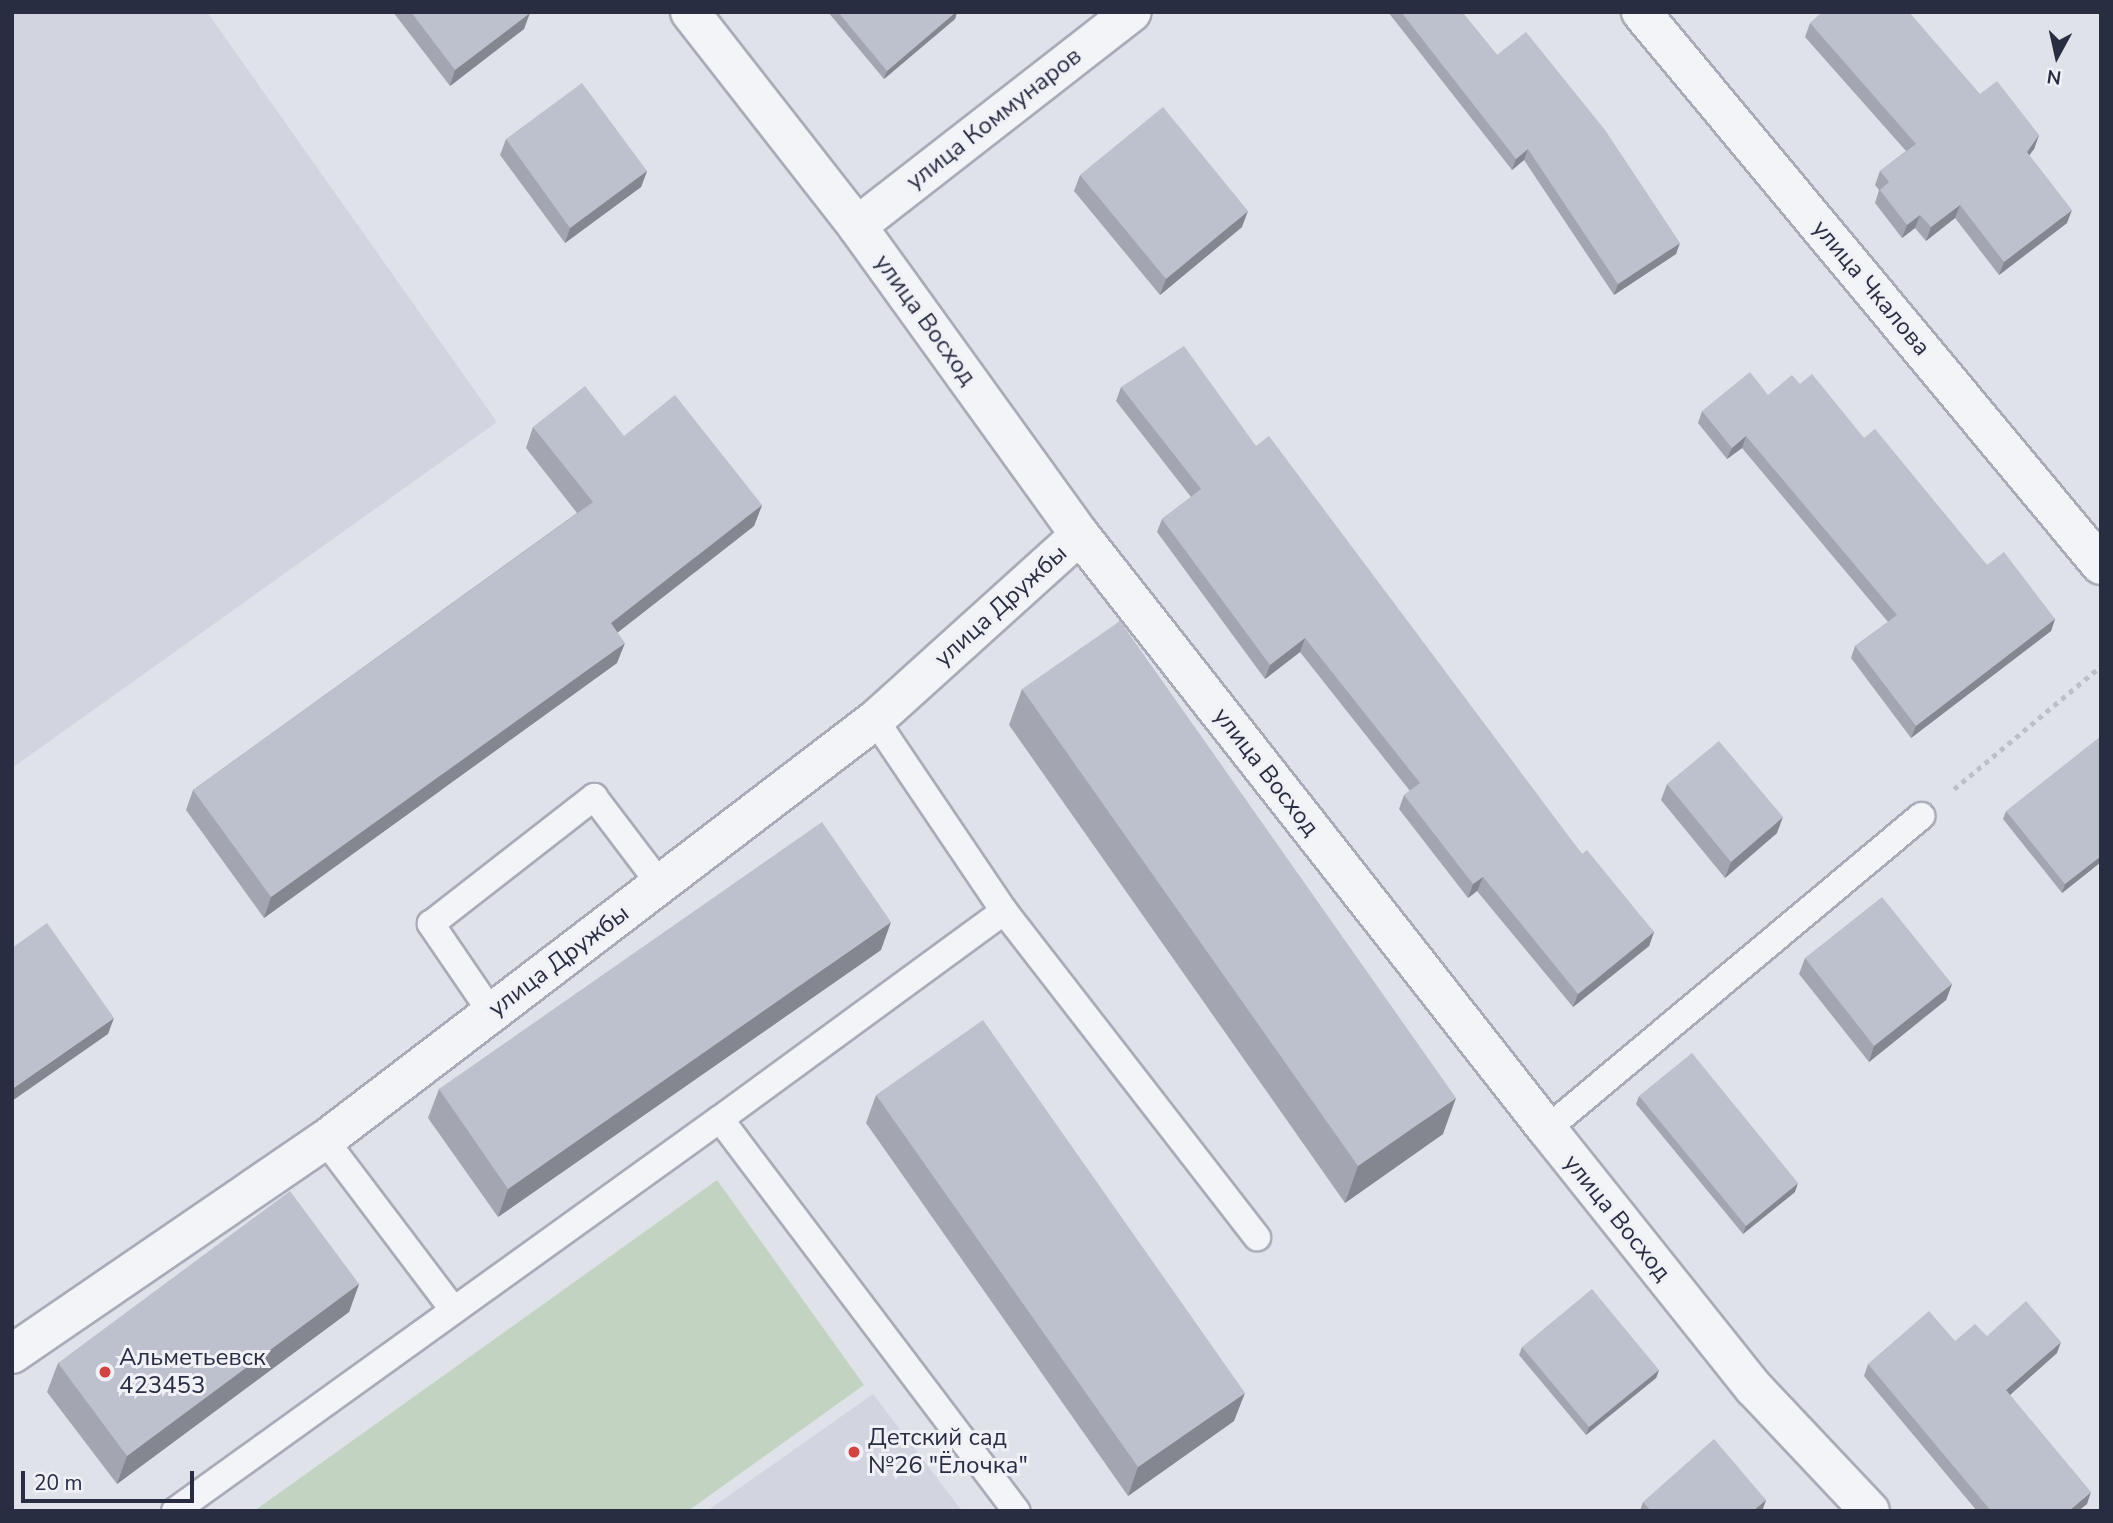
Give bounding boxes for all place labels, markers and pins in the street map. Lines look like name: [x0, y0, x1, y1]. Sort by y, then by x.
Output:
place label: Альметьевск 423453: [119, 1344, 266, 1400]
marker: Альметьевск 423453: [97, 1364, 113, 1380]
place label: Детский сад №26 "Ёлочка": [868, 1424, 1028, 1480]
marker: Детский сад №26 "Ёлочка": [846, 1444, 862, 1460]

